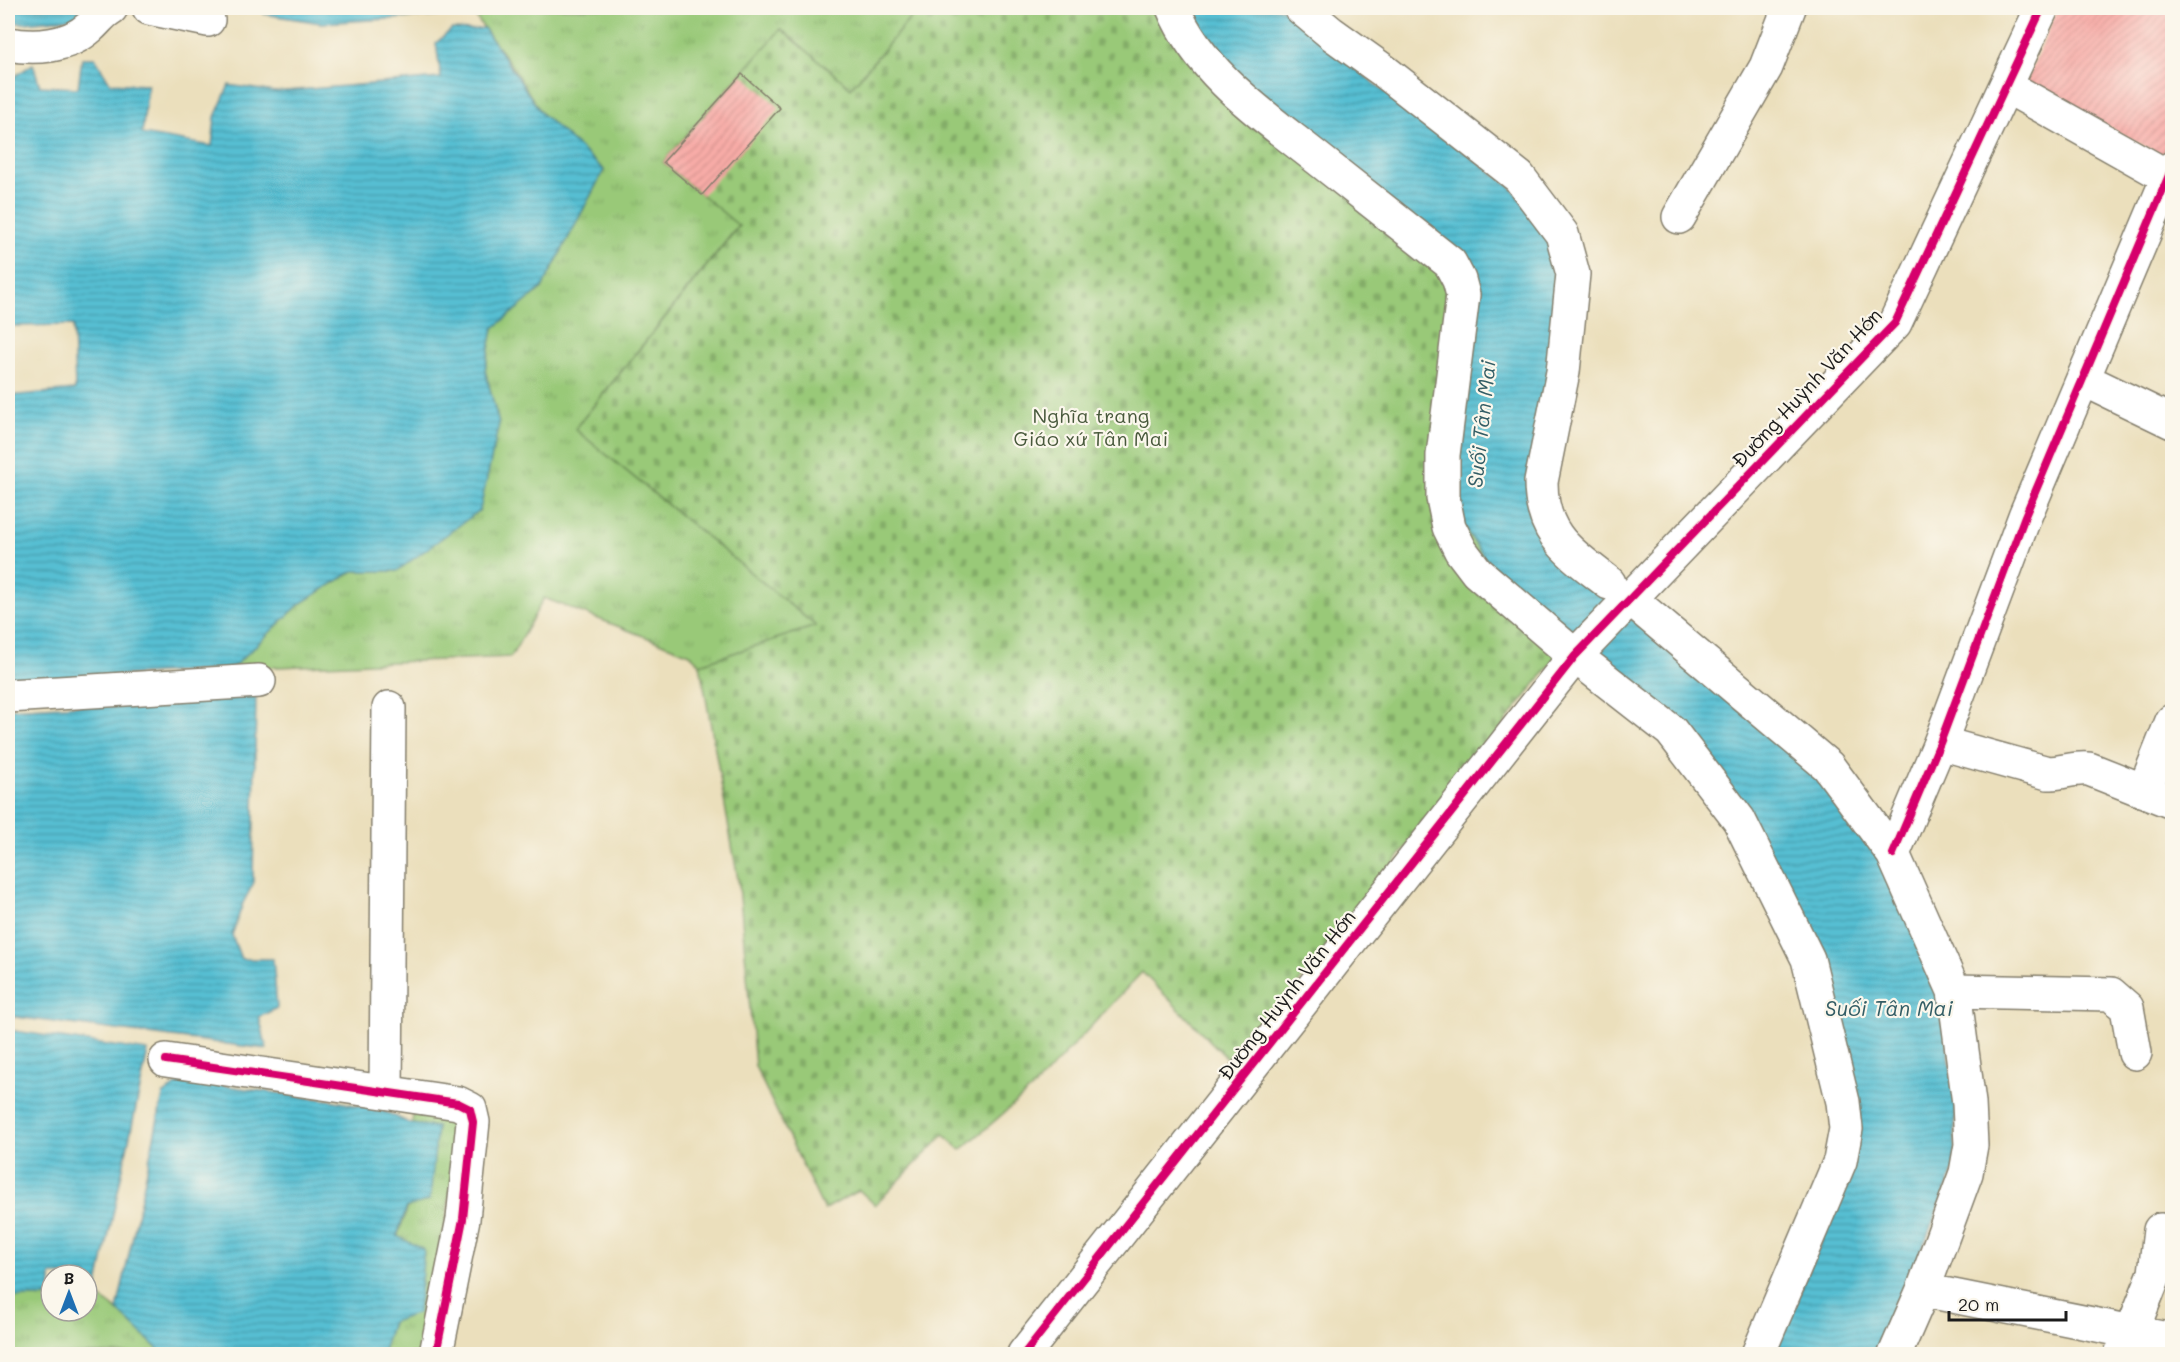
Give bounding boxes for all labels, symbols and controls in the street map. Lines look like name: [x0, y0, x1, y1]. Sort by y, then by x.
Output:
street label: Đường Huỳnh Văn Hớn: [1725, 302, 1887, 473]
water label: Suối Tân Mai: [1460, 358, 1501, 489]
park label: Nghĩa trang Giáo xứ Tân Mai: [1014, 402, 1168, 451]
street label: Đường Huỳnh Văn Hớn: [1212, 904, 1361, 1085]
water label: Suối Tân Mai: [1825, 994, 1954, 1021]
north arrow: [39, 1263, 99, 1323]
text: B: [64, 1267, 74, 1288]
scale bar: [1949, 1284, 2066, 1322]
text: 20 m: [1958, 1292, 1999, 1316]

